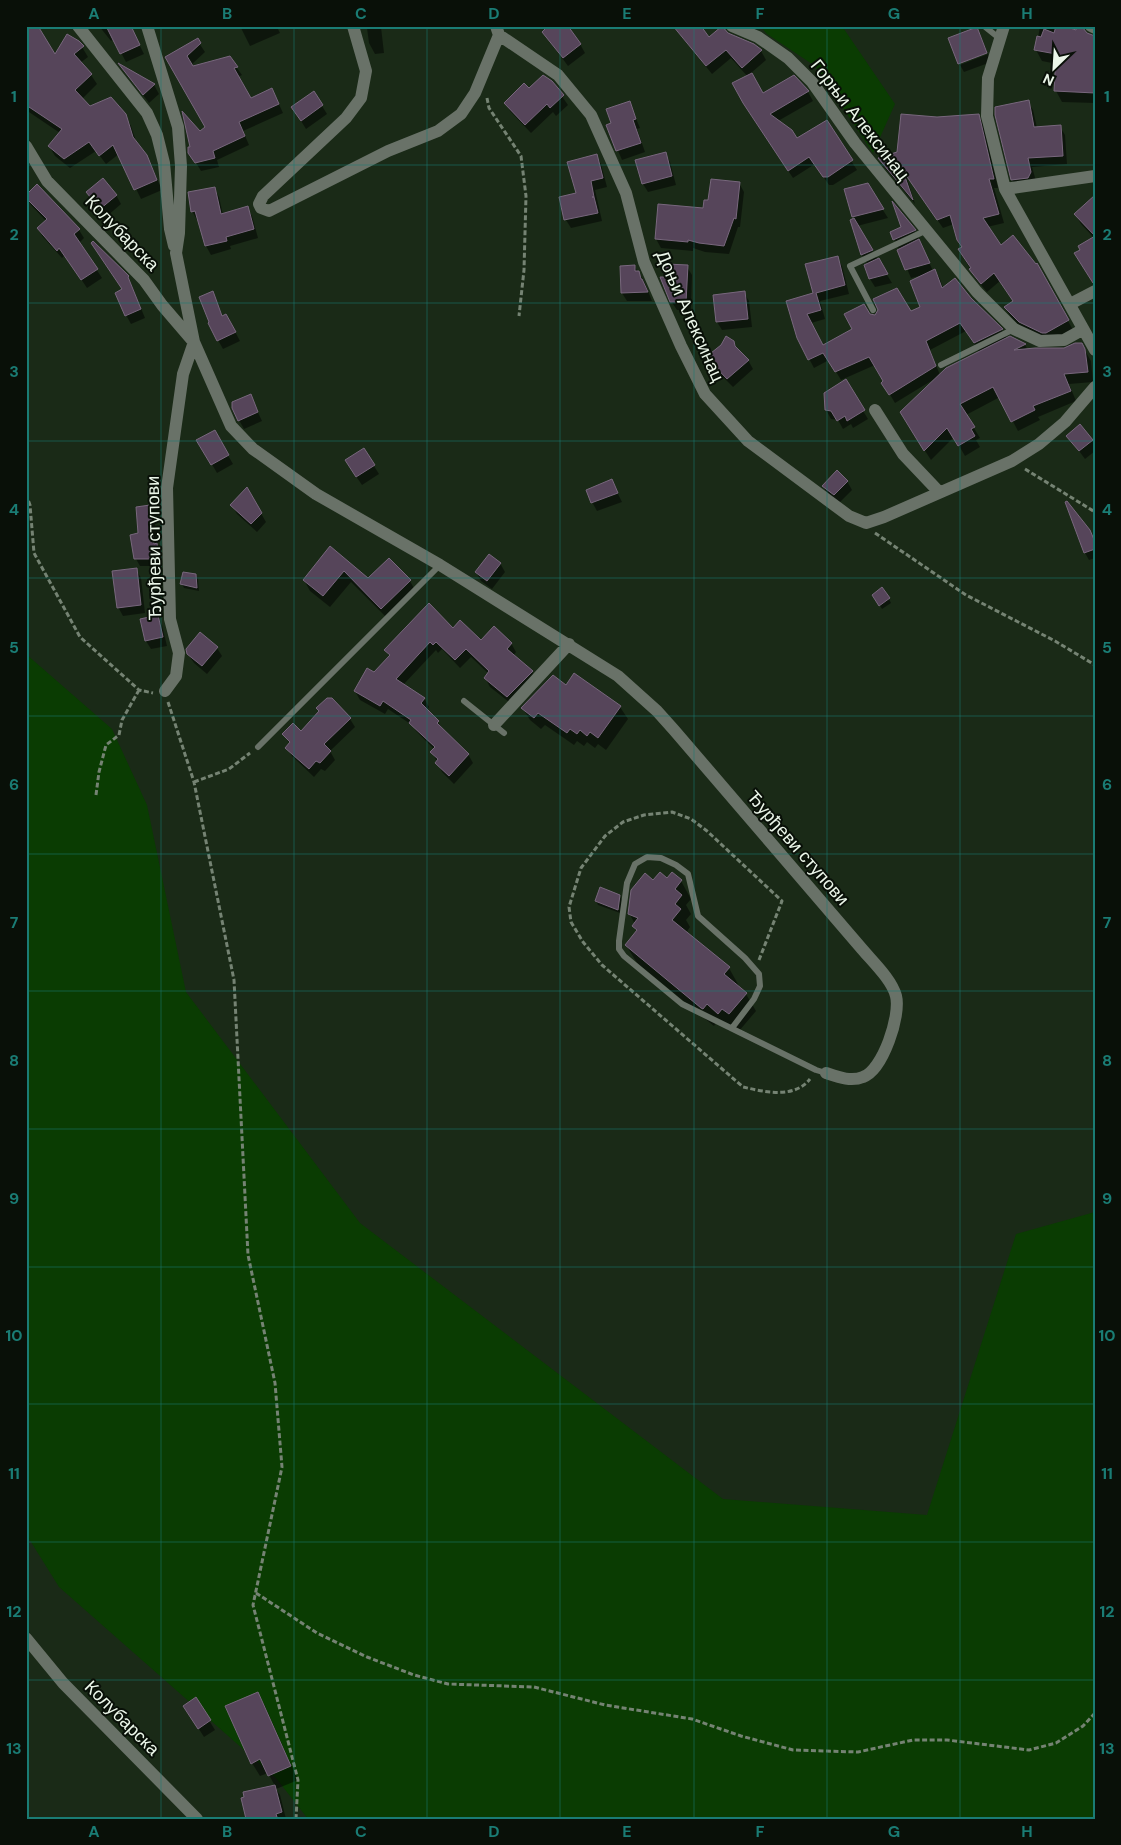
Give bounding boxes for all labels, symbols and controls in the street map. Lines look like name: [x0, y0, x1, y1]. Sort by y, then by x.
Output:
text: A: [88, 3, 100, 24]
text: B: [222, 3, 232, 24]
text: C: [355, 3, 367, 24]
text: D: [488, 3, 500, 24]
text: E: [622, 3, 632, 24]
text: F: [756, 3, 765, 24]
text: G: [888, 3, 900, 24]
text: H: [1021, 3, 1033, 24]
north arrow: [1028, 42, 1078, 92]
street label: Горњи Алексинац: [805, 54, 915, 186]
text: N: [1040, 69, 1057, 90]
text: 1: [11, 86, 17, 107]
text: 1: [1104, 86, 1110, 107]
street label: Колубарска: [80, 190, 165, 277]
text: 2: [9, 224, 19, 245]
text: 2: [1102, 224, 1112, 245]
street label: Доњи Алексинац: [650, 246, 730, 386]
text: 3: [9, 361, 19, 382]
text: 3: [1102, 361, 1112, 382]
street label: Ђурђеви ступови: [141, 475, 167, 621]
text: 4: [9, 499, 19, 520]
text: 4: [1102, 499, 1112, 520]
text: 5: [9, 637, 19, 658]
text: 5: [1102, 637, 1112, 658]
text: 6: [9, 774, 19, 795]
text: 6: [1102, 774, 1112, 795]
street label: Ђурђеви ступови: [742, 786, 854, 910]
text: 7: [10, 912, 19, 933]
text: 7: [1103, 912, 1112, 933]
text: 8: [9, 1050, 19, 1071]
text: 8: [1102, 1050, 1112, 1071]
text: 9: [9, 1188, 19, 1209]
text: 9: [1102, 1188, 1112, 1209]
text: 10: [5, 1325, 23, 1346]
text: 10: [1098, 1325, 1116, 1346]
text: 11: [8, 1463, 20, 1484]
text: 11: [1101, 1463, 1113, 1484]
text: 12: [6, 1601, 22, 1622]
text: 12: [1099, 1601, 1115, 1622]
street label: Колубарска: [79, 1675, 165, 1761]
text: 13: [6, 1738, 22, 1759]
text: 13: [1099, 1738, 1115, 1759]
text: A: [88, 1821, 100, 1842]
text: B: [222, 1821, 232, 1842]
text: C: [355, 1821, 367, 1842]
text: D: [488, 1821, 500, 1842]
text: E: [622, 1821, 632, 1842]
text: F: [756, 1821, 765, 1842]
text: G: [888, 1821, 900, 1842]
text: H: [1021, 1821, 1033, 1842]

